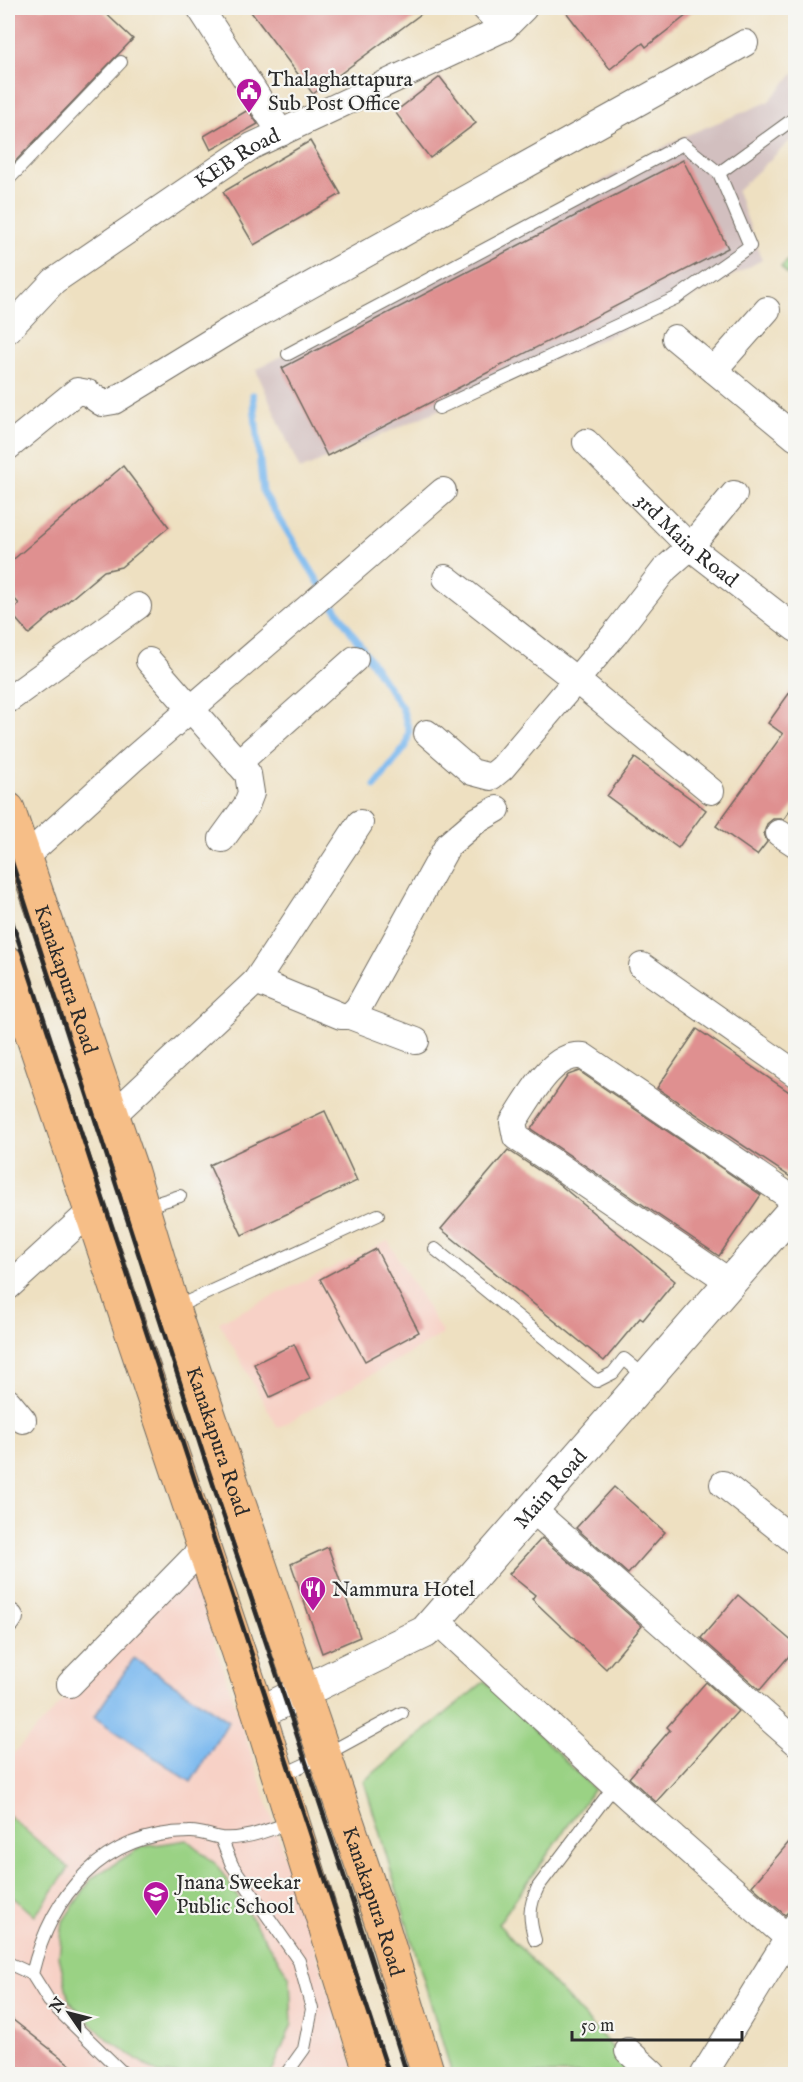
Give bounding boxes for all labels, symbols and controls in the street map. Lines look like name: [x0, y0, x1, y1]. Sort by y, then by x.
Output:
place label: Thalaghattapura Sub Post Office: [268, 67, 413, 118]
public building icon: Thalaghattapura Sub Post Office: [234, 76, 264, 114]
street label: KEB Road: [190, 122, 285, 196]
street label: 3rd Main Road: [629, 488, 744, 595]
street label: Kanakapura Road: [27, 902, 103, 1059]
street label: Kanakapura Road: [179, 1363, 255, 1520]
street label: Main Road: [509, 1443, 594, 1535]
restaurant icon: Nammura Hotel: [298, 1574, 328, 1612]
place label: Nammura Hotel: [332, 1577, 475, 1604]
street label: Kanakapura Road: [335, 1823, 409, 1981]
place label: Jnana Sweekar Public School: [174, 1870, 301, 1921]
school or university icon: Jnana Sweekar Public School: [141, 1879, 171, 1917]
north arrow: [39, 1983, 99, 2043]
text: N: [46, 1994, 71, 2018]
scale bar: [572, 2004, 742, 2042]
text: 50 m: [581, 2015, 614, 2038]

